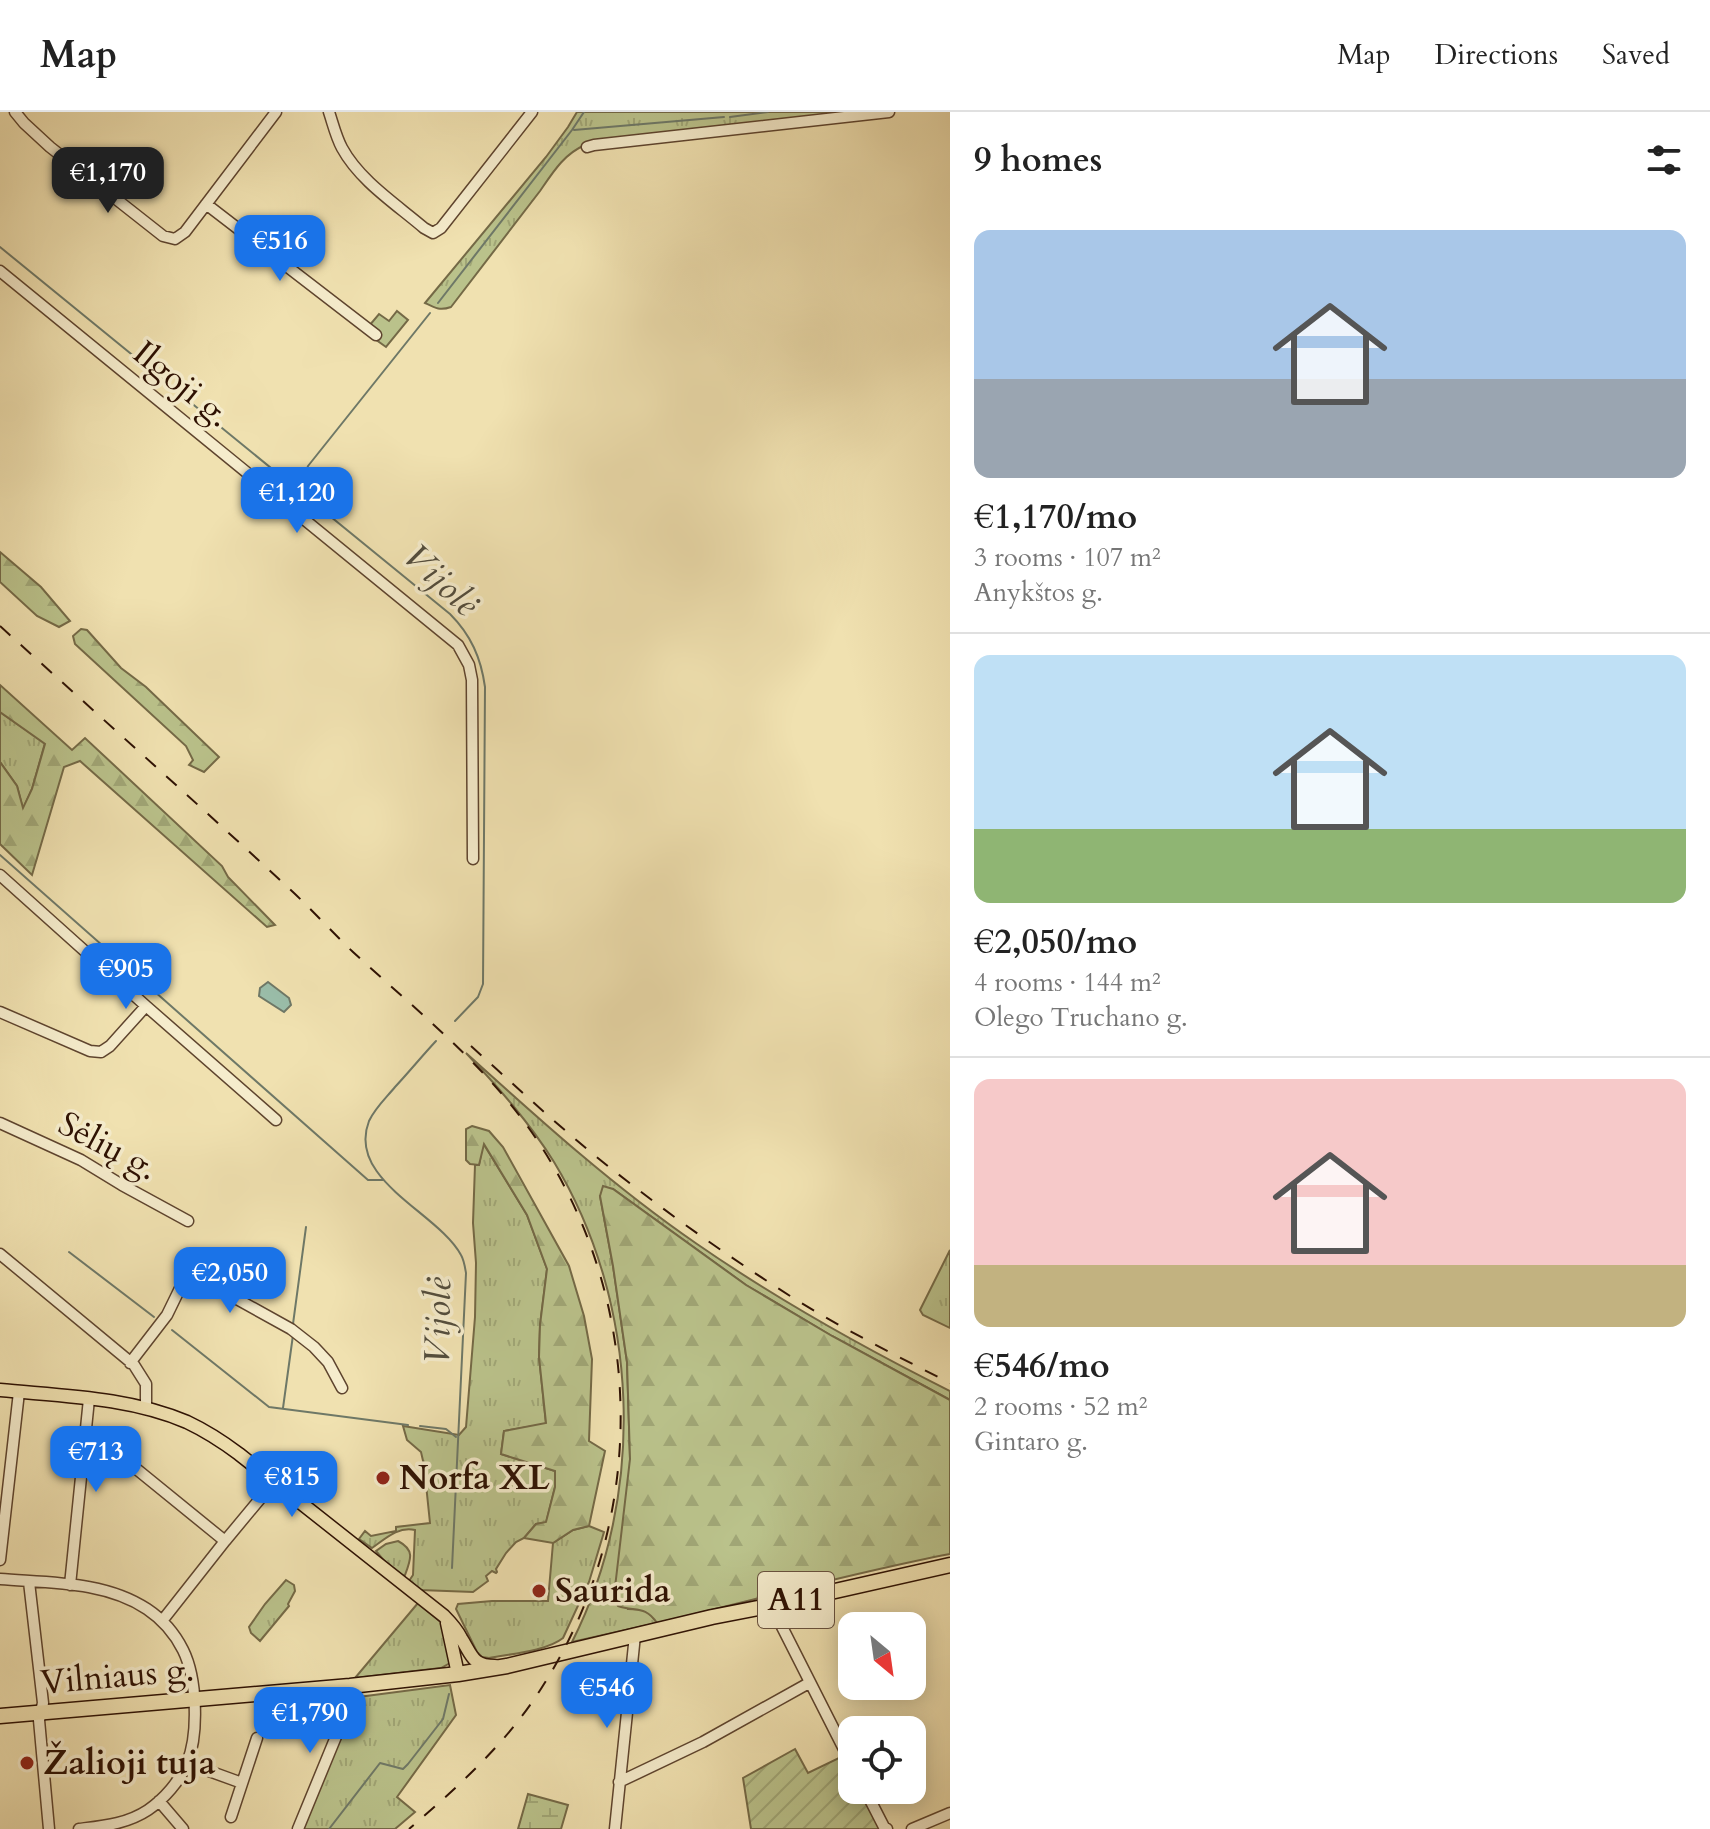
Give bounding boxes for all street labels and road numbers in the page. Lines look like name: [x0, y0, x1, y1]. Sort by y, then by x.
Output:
street label: Ilgoji g.: [123, 330, 241, 438]
street label: Sėlių g.: [50, 1101, 166, 1191]
road number: A11: [758, 1572, 834, 1628]
street label: Vilniaus g.: [38, 1646, 196, 1706]

